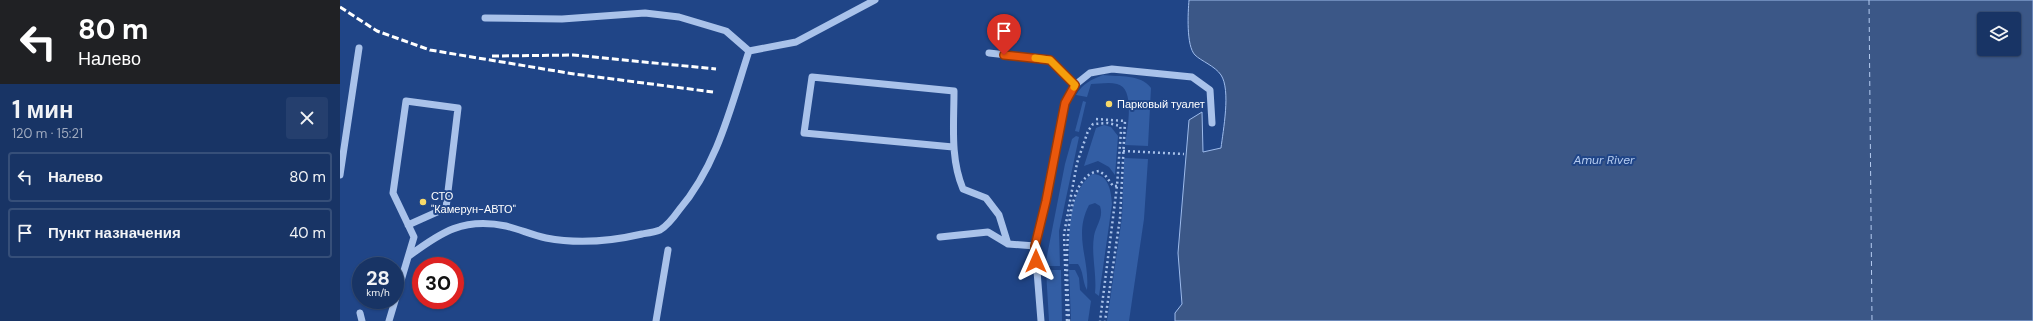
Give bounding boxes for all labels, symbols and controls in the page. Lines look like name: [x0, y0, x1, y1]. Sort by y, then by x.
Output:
text: 80 m: [78, 11, 148, 48]
map controls: [1977, 12, 2021, 56]
button: layers: [1977, 12, 2021, 56]
pin: [987, 14, 1021, 55]
icon: left: [12, 16, 64, 68]
icon: arrive: [993, 20, 1015, 42]
text: Налево: [78, 47, 141, 71]
text: 1 мин: [12, 94, 73, 125]
button: close: [286, 97, 328, 139]
place label: Парковый туалет: [1117, 97, 1205, 111]
marker: Парковый туалет: [1104, 99, 1114, 109]
text: 120 m · 15:21: [12, 125, 83, 142]
water label: Amur River: [1573, 152, 1635, 168]
icon: left: [14, 166, 36, 188]
text: Налево: [48, 167, 103, 187]
text: 80 m: [289, 167, 326, 187]
place label: СТО "Камерун-АВТО": [431, 189, 516, 216]
marker: СТО "Камерун-АВТО": [418, 197, 428, 207]
icon: arrive: [14, 222, 36, 244]
text: Пункт назначения: [48, 223, 181, 243]
text: 40 m: [289, 223, 326, 243]
position arrow: [1015, 240, 1057, 282]
speed limit sign: 30: [412, 257, 464, 309]
text: 28: [366, 265, 390, 291]
text: km/h: [366, 286, 390, 299]

